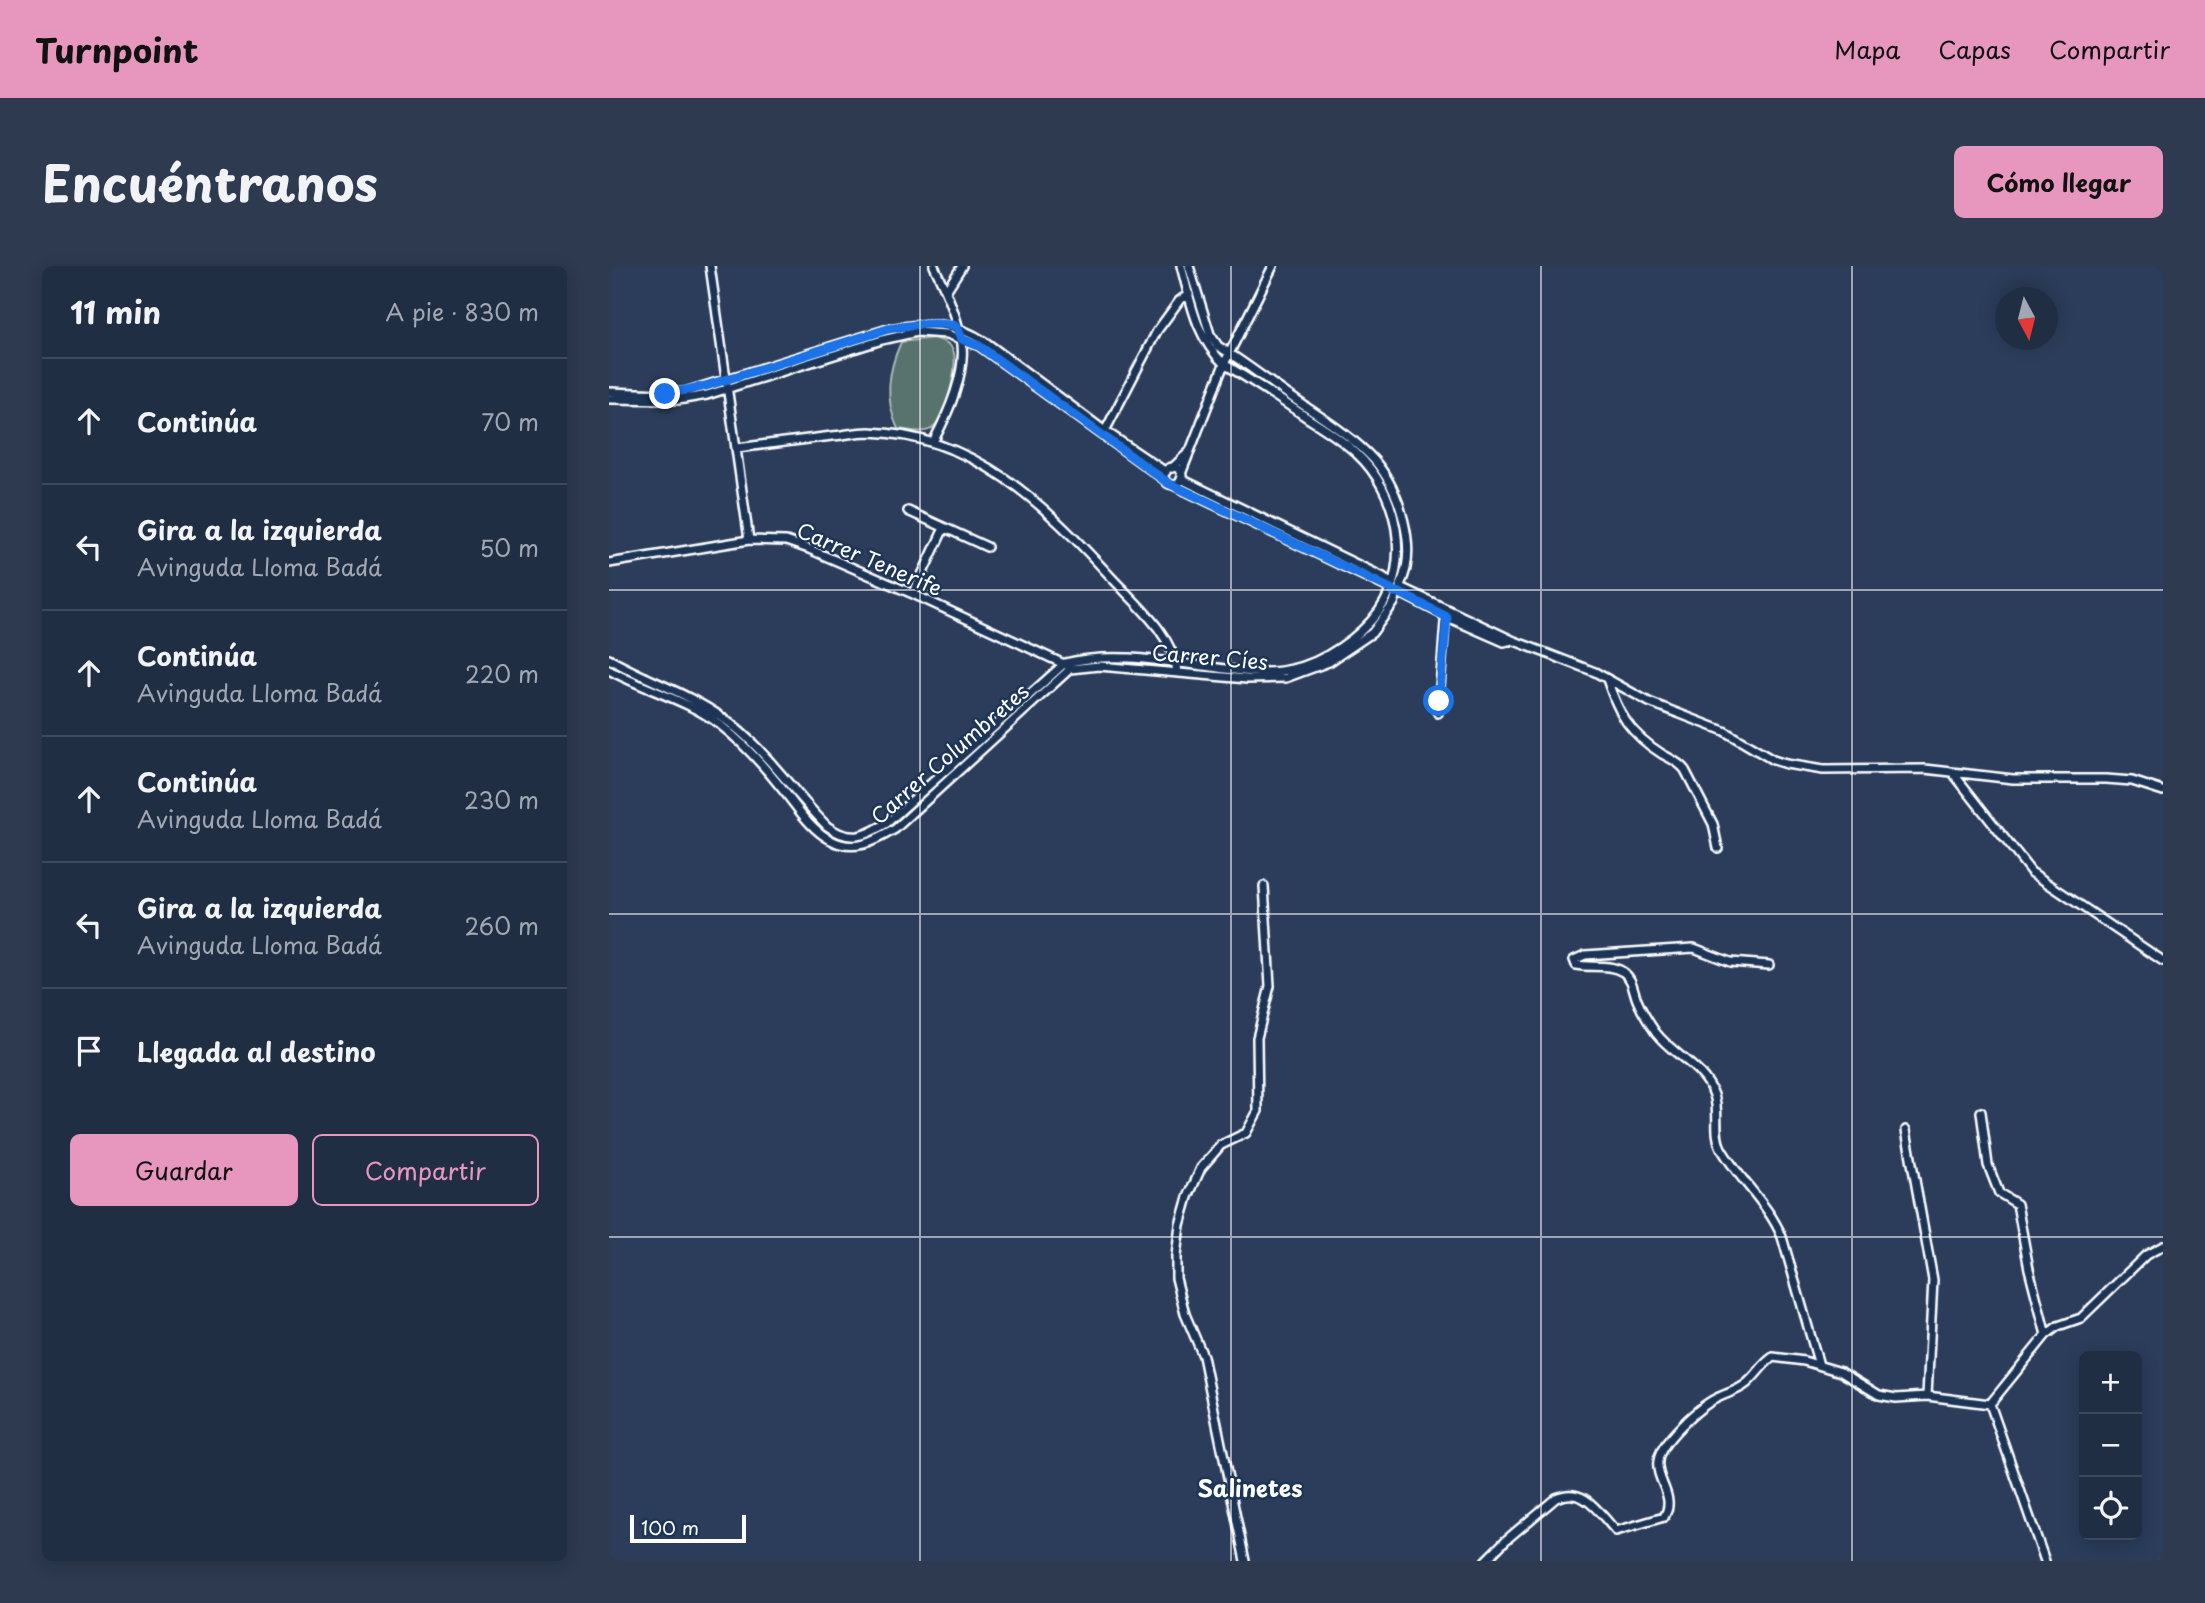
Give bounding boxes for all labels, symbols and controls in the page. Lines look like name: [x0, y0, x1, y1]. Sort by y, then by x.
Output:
text: Turnpoint: [35, 24, 199, 74]
text: Mapa: [1834, 31, 1900, 67]
text: Capas: [1938, 31, 2011, 67]
text: Compartir: [2049, 31, 2170, 67]
text: Encuéntranos: [42, 145, 378, 219]
button: Cómo llegar: [1954, 146, 2163, 218]
north arrow: [1995, 287, 2058, 350]
text: 11 min: [70, 289, 161, 334]
text: A pie · 830 m: [386, 294, 539, 329]
route end: [649, 378, 680, 409]
icon: ahead: [70, 402, 108, 440]
text: Continúa: [137, 402, 257, 441]
text: 70 m: [481, 404, 539, 439]
text: Gira a la izquierda: [137, 510, 382, 549]
street label: Carrer Tenerife: [792, 513, 948, 603]
icon: left: [70, 528, 108, 566]
text: 50 m: [479, 530, 539, 565]
text: Avinguda Lloma Badá: [137, 549, 382, 584]
street label: Carrer Cíes: [1151, 635, 1269, 677]
text: Continúa: [137, 636, 257, 675]
icon: ahead: [70, 654, 108, 692]
text: 220 m: [465, 656, 539, 691]
text: Avinguda Lloma Badá: [137, 675, 382, 710]
street label: Carrer Columbretes: [863, 675, 1035, 831]
route start: [1423, 685, 1454, 716]
text: Continúa: [137, 762, 257, 801]
icon: ahead: [70, 780, 108, 818]
text: 230 m: [464, 782, 539, 817]
text: Avinguda Lloma Badá: [137, 801, 382, 836]
text: Gira a la izquierda: [137, 888, 382, 927]
icon: left: [70, 906, 108, 944]
text: 260 m: [464, 908, 539, 943]
text: Avinguda Lloma Badá: [137, 927, 382, 962]
icon: arrive: [70, 1032, 108, 1070]
text: Llegada al destino: [137, 1032, 376, 1071]
button: Guardar: [70, 1134, 298, 1206]
button: Compartir: [312, 1134, 539, 1206]
map controls: [2079, 1351, 2142, 1540]
button: +: [2079, 1351, 2142, 1414]
button: −: [2079, 1414, 2142, 1477]
district label: Salinetes: [1197, 1470, 1303, 1505]
button: locate: [2079, 1477, 2142, 1540]
scale bar: [630, 1512, 745, 1544]
text: 100 m: [641, 1513, 699, 1541]

